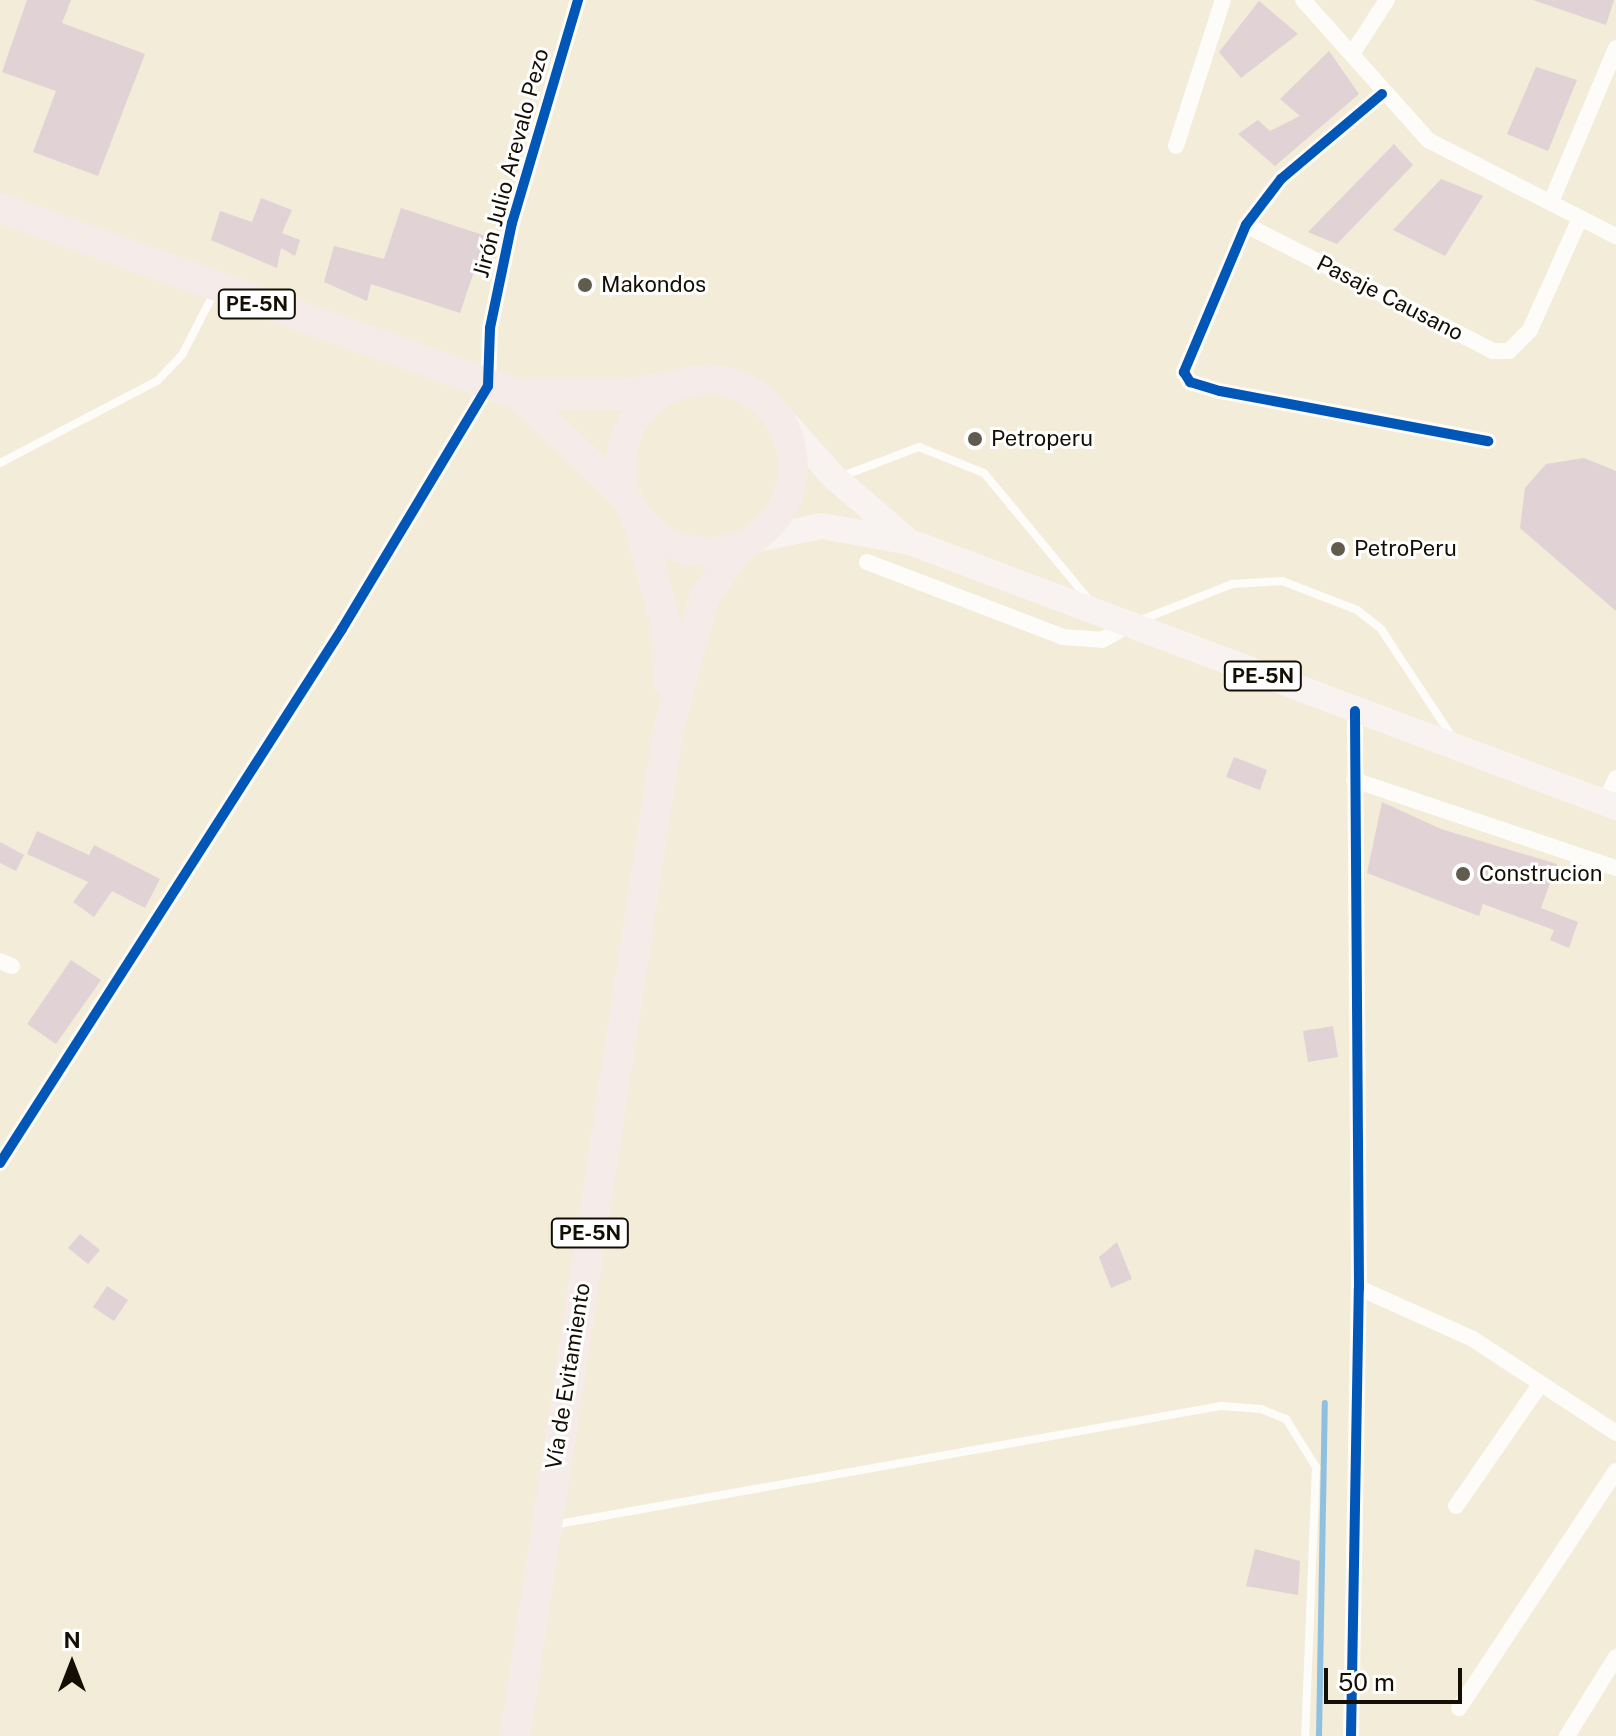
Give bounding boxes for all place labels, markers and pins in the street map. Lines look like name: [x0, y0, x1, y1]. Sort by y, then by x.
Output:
place label: Makondos: [601, 272, 706, 298]
marker: Makondos: [576, 276, 594, 294]
place label: Petroperu: [991, 426, 1093, 452]
marker: Petroperu: [966, 430, 984, 448]
place label: PetroPeru: [1354, 536, 1457, 562]
marker: PetroPeru: [1329, 540, 1347, 558]
place label: Construcion: [1479, 861, 1602, 887]
marker: Construcion: [1454, 865, 1472, 883]

